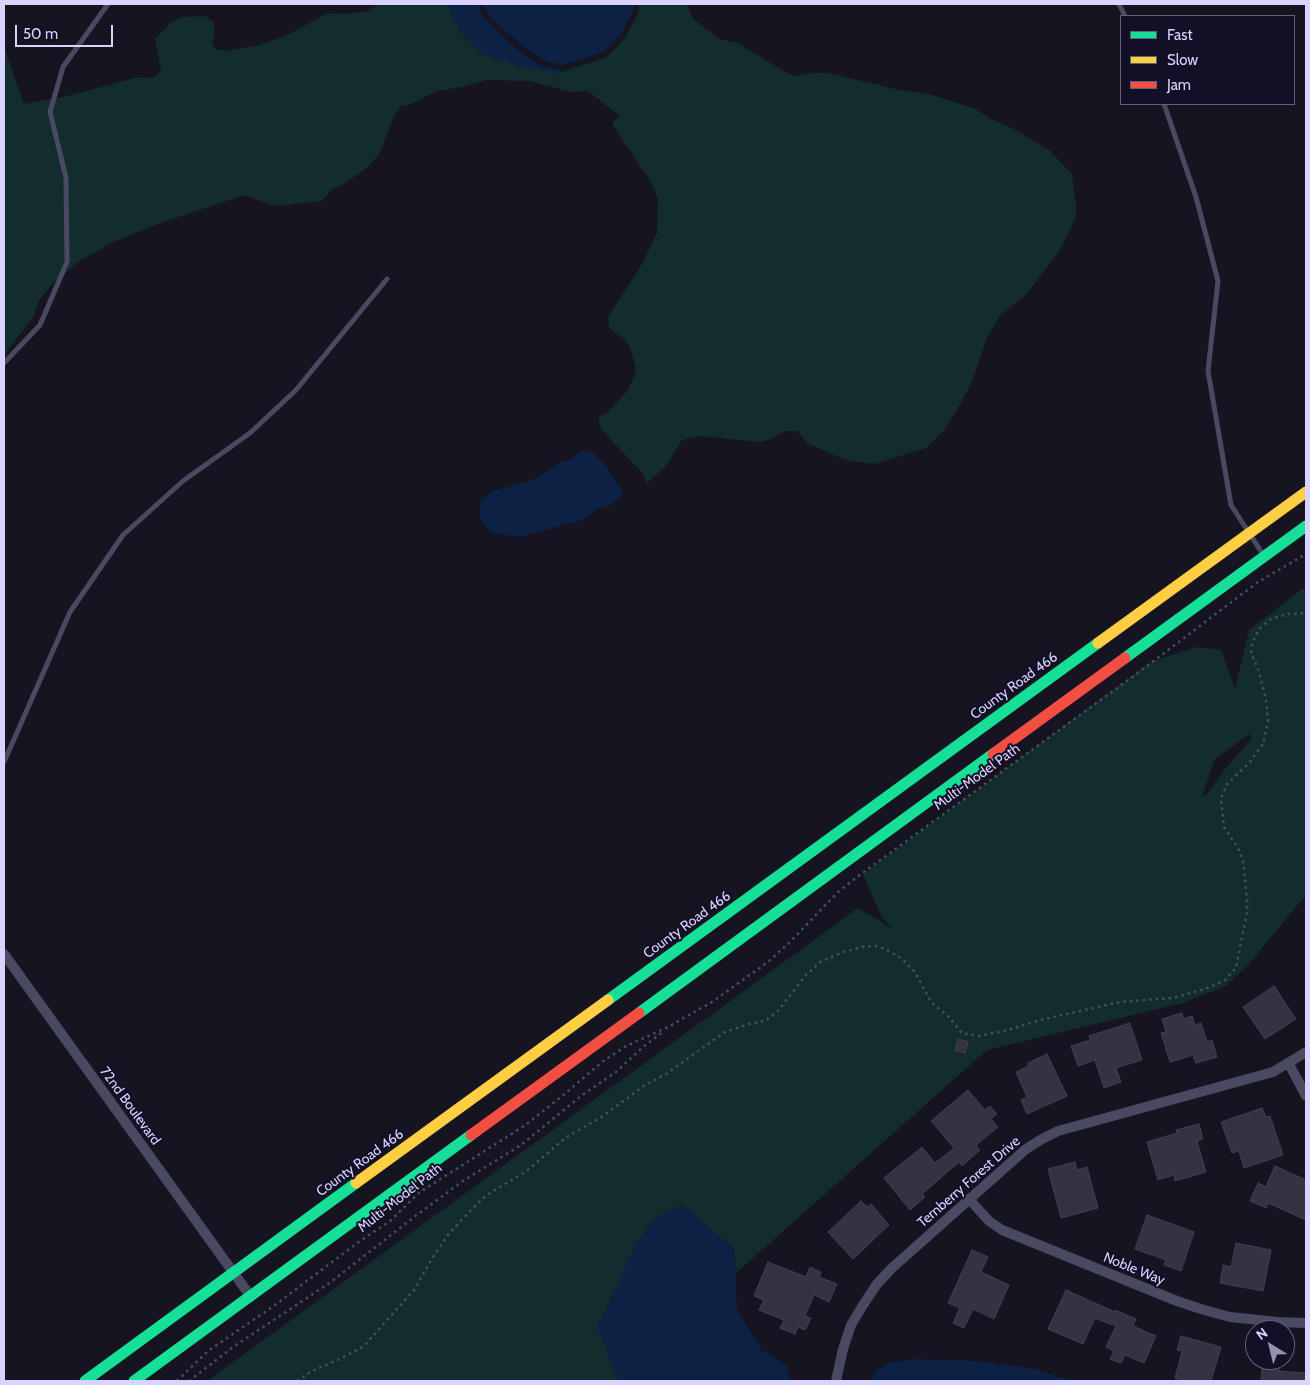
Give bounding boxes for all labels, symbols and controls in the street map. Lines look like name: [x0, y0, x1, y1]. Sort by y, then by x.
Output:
scale bar: [18, 15, 115, 47]
legend: [1120, 15, 1295, 105]
text: 50 m: [23, 25, 58, 43]
text: Fast: [1167, 26, 1192, 44]
text: Slow: [1167, 51, 1198, 69]
text: Jam: [1167, 76, 1191, 94]
street label: County Road 466: [967, 649, 1061, 723]
street label: Multi-Model Path: [931, 740, 1023, 814]
street label: County Road 466: [640, 888, 734, 962]
street label: 72nd Boulevard: [96, 1064, 164, 1148]
street label: County Road 466: [313, 1126, 407, 1200]
street label: Ternberry Forest Drive: [914, 1133, 1024, 1231]
street label: Multi-Model Path: [354, 1160, 446, 1236]
street label: Noble Way: [1101, 1249, 1167, 1289]
north arrow: [1245, 1320, 1295, 1370]
text: N: [1252, 1323, 1271, 1344]

